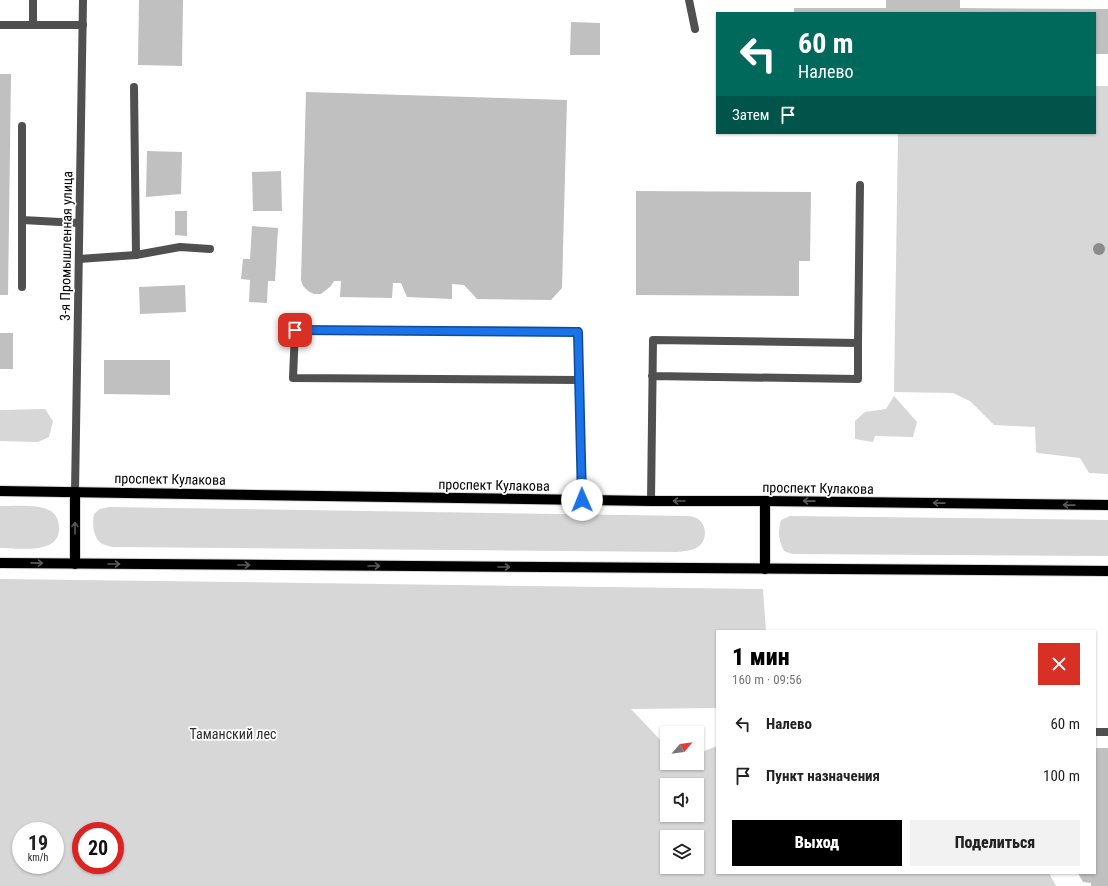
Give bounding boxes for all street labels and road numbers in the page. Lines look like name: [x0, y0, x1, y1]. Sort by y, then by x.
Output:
street label: 3-я Промышленная улица: [57, 171, 75, 321]
street label: проспект Кулакова: [114, 470, 226, 488]
street label: проспект Кулакова: [438, 476, 550, 494]
street label: проспект Кулакова: [762, 479, 874, 497]

